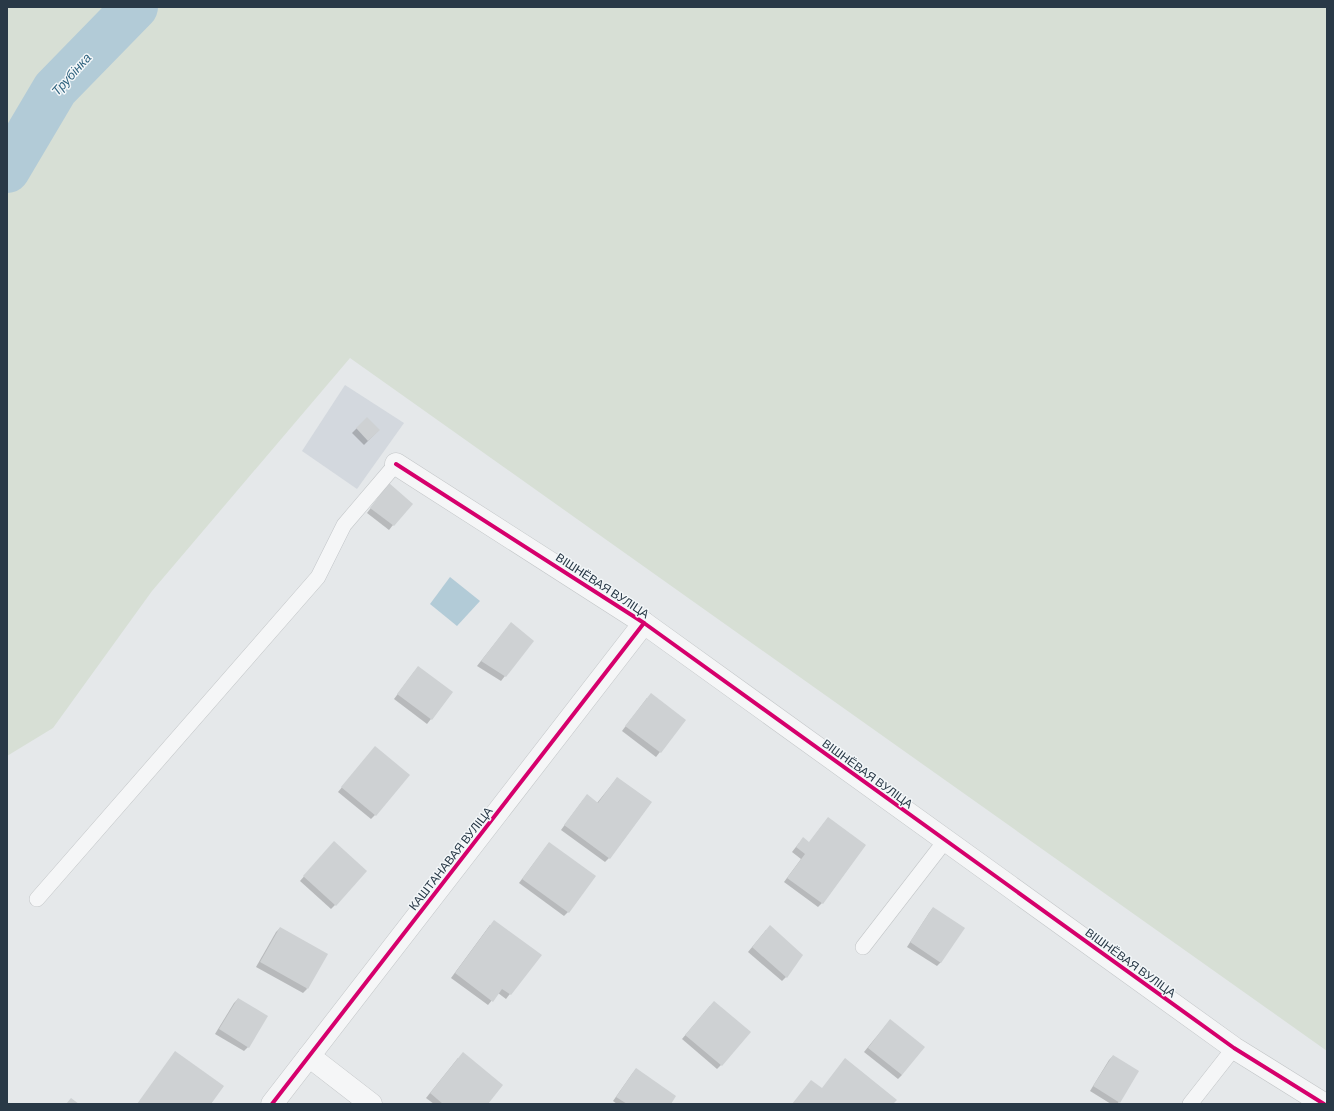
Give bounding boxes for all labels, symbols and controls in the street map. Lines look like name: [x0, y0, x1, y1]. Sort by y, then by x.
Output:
water label: Трубінка: [48, 49, 94, 99]
street label: ВІШНЁВАЯ ВУЛІЦА: [553, 550, 652, 621]
street label: ВІШНЁВАЯ ВУЛІЦА: [819, 735, 916, 811]
street label: КАШТАНАВАЯ ВУЛІЦА: [405, 804, 495, 913]
street label: ВІШНЁВАЯ ВУЛІЦА: [1082, 924, 1179, 1000]

